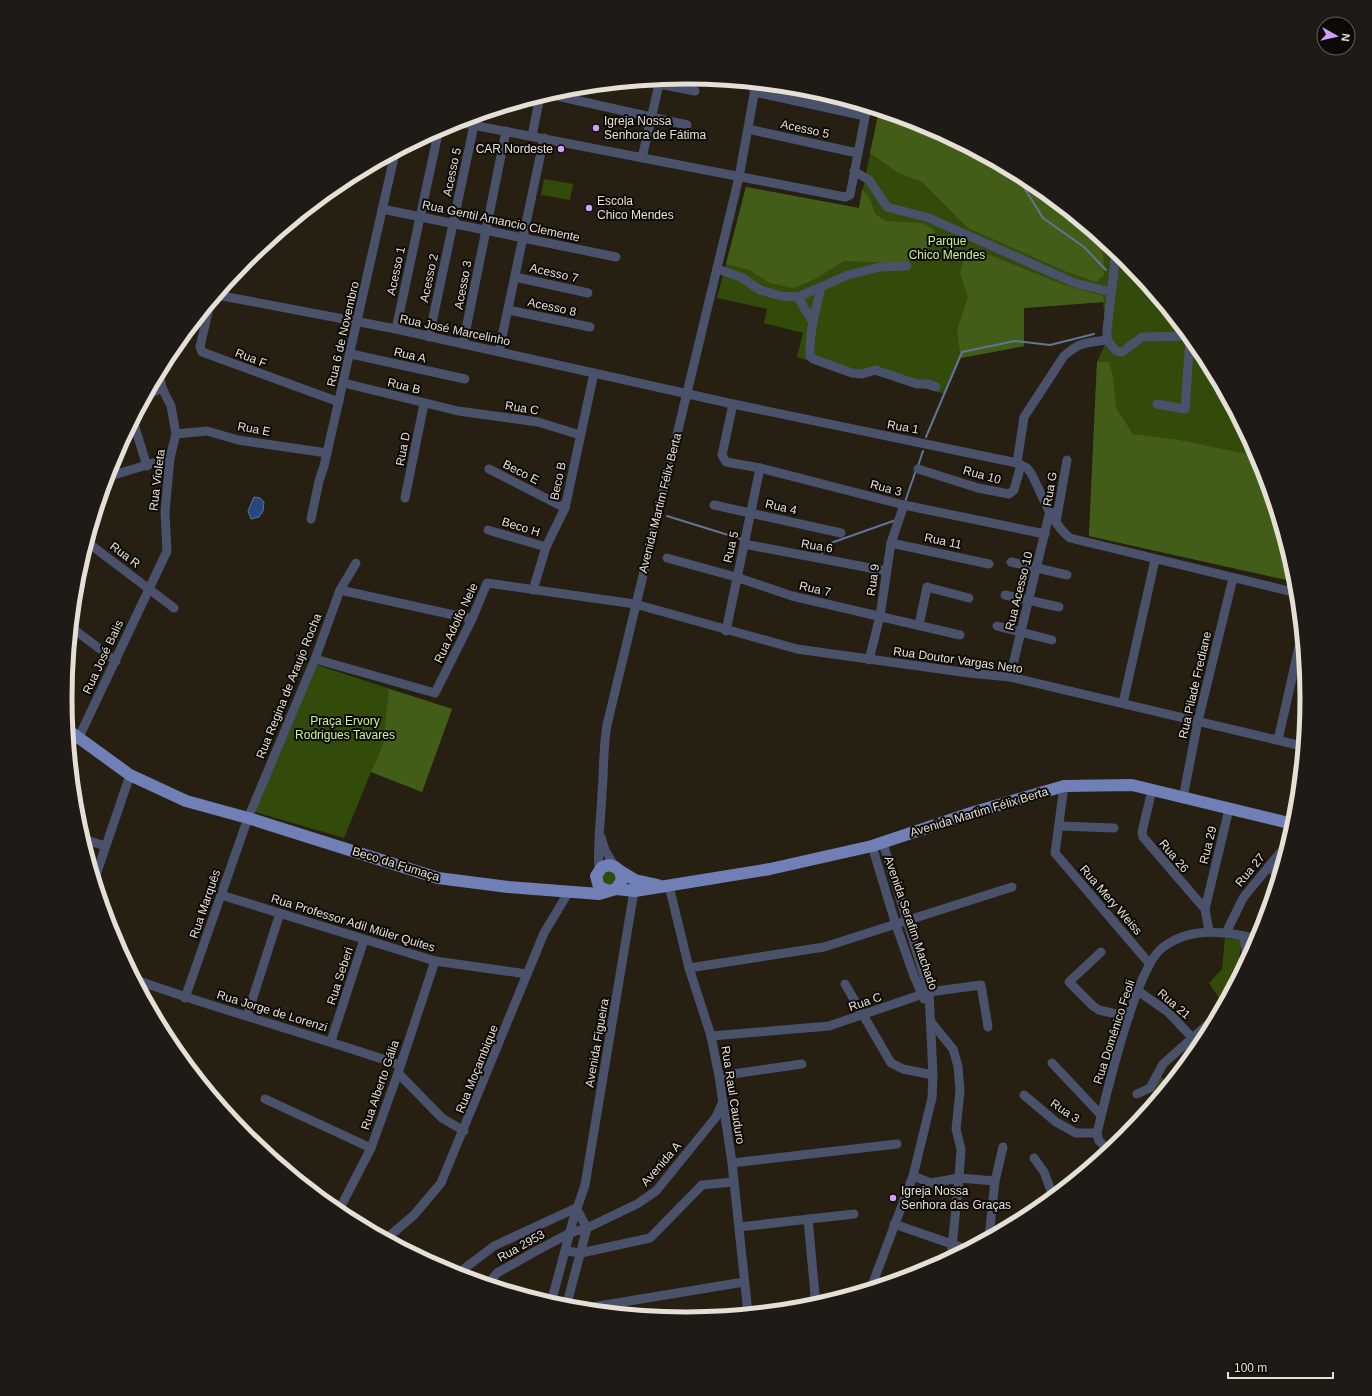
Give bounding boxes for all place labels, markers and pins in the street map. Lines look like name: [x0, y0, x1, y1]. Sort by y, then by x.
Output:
place label: Igreja Nossa Senhora de Fátima: [604, 114, 706, 142]
marker: Igreja Nossa Senhora de Fátima: [591, 123, 601, 133]
place label: CAR Nordeste: [476, 142, 553, 156]
marker: CAR Nordeste: [556, 144, 566, 154]
place label: Escola Chico Mendes: [597, 194, 674, 222]
marker: Escola Chico Mendes: [584, 203, 594, 213]
place label: Igreja Nossa Senhora das Graças: [901, 1184, 1011, 1212]
marker: Igreja Nossa Senhora das Graças: [888, 1193, 898, 1203]

